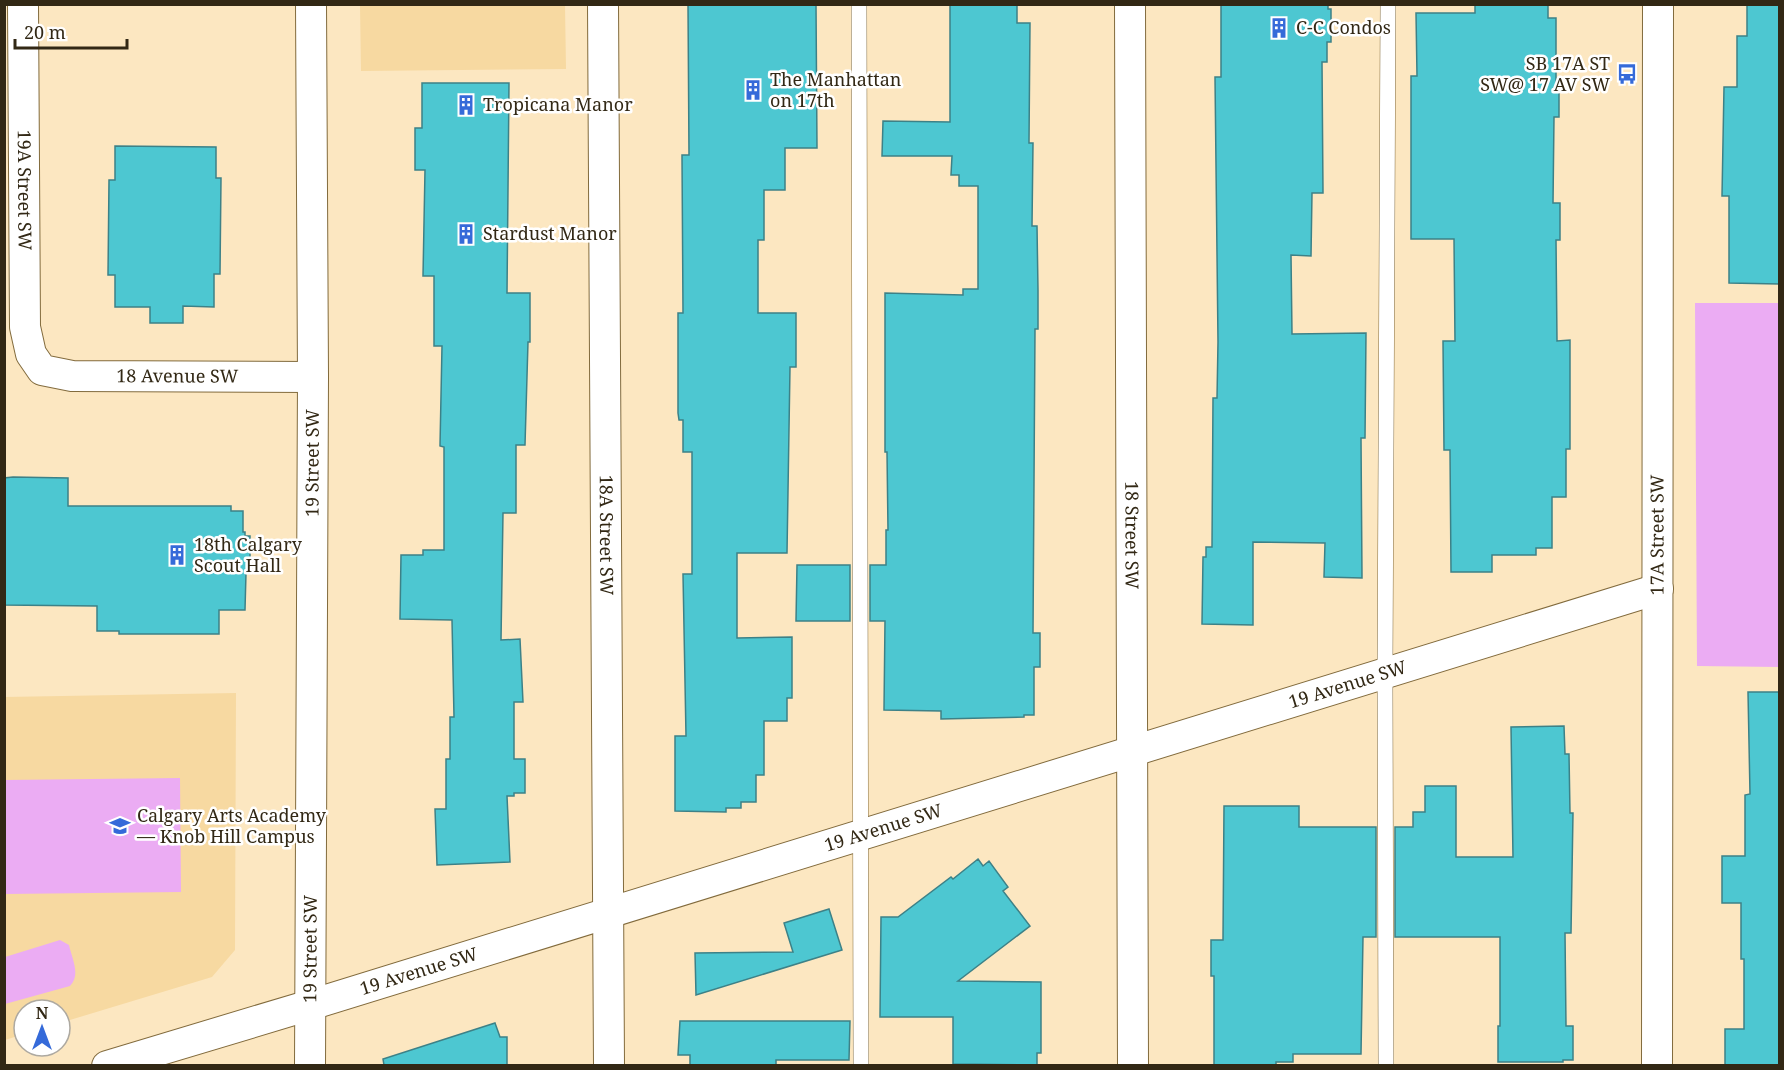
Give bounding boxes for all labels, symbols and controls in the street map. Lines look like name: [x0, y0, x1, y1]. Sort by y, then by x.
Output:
scale bar: [15, 12, 128, 50]
place label: C-C Condos: [1296, 15, 1391, 39]
building icon: C-C Condos: [1267, 16, 1291, 40]
text: 20 m: [24, 20, 66, 44]
place label: SB 17A ST SW@ 17 AV SW: [1480, 51, 1610, 96]
bus stop icon: SB 17A ST SW@ 17 AV SW: [1615, 62, 1639, 86]
place label: The Manhattan on 17th: [770, 67, 902, 112]
building icon: The Manhattan on 17th: [741, 78, 765, 102]
place label: Tropicana Manor: [483, 92, 633, 116]
building icon: Tropicana Manor: [454, 93, 478, 117]
street label: 19A Street SW: [13, 130, 38, 251]
place label: Stardust Manor: [483, 221, 617, 245]
building icon: Stardust Manor: [454, 222, 478, 246]
street label: 18 Avenue SW: [116, 363, 239, 388]
street label: 19 Street SW: [299, 409, 324, 517]
street label: 17A Street SW: [1644, 474, 1669, 595]
street label: 18A Street SW: [595, 475, 619, 596]
street label: 18 Street SW: [1120, 481, 1145, 589]
place label: 18th Calgary Scout Hall: [194, 532, 303, 577]
building icon: 18th Calgary Scout Hall: [165, 543, 189, 567]
street label: 19 Avenue SW: [1286, 654, 1410, 713]
street label: 19 Avenue SW: [821, 798, 945, 857]
place label: Calgary Arts Academy — Knob Hill Campus: [136, 803, 327, 848]
school or university icon: Calgary Arts Academy — Knob Hill Campus: [108, 814, 132, 838]
street label: 19 Street SW: [297, 895, 322, 1003]
street label: 19 Avenue SW: [357, 941, 481, 1000]
north arrow: [12, 998, 72, 1058]
text: N: [36, 1002, 49, 1024]

